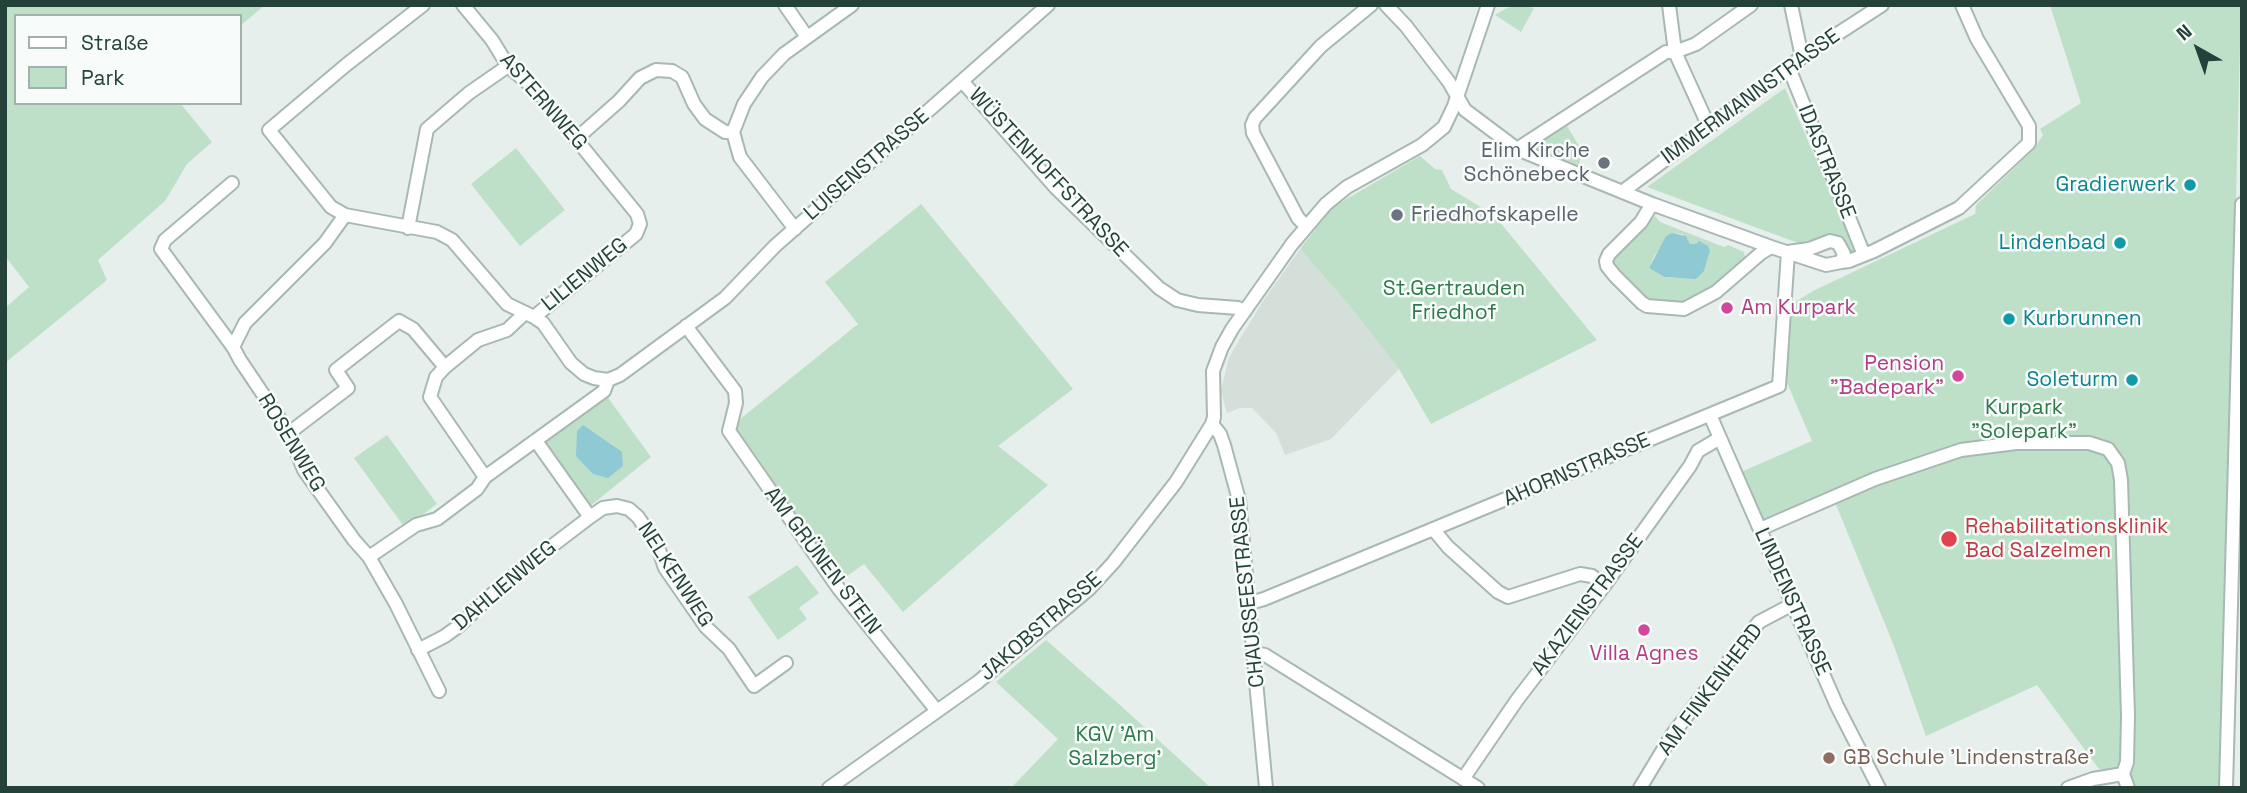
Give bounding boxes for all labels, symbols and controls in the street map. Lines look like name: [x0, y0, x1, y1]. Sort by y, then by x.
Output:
legend: [14, 14, 242, 105]
north arrow: [2163, 14, 2233, 84]
text: N: [2171, 19, 2197, 46]
street label: IMMERMANNSTRASSE: [1657, 24, 1845, 170]
text: Straße: [81, 29, 149, 56]
street label: ASTERNWEG: [494, 48, 592, 156]
text: Park: [81, 64, 125, 91]
street label: WÜSTENHOFFSTRASSE: [963, 83, 1133, 263]
street label: IDASTRASSE: [1792, 101, 1860, 223]
street label: LUISENSTRASSE: [799, 104, 935, 226]
place label: Elim Kirche Schönebeck: [1464, 138, 1590, 188]
marker: Elim Kirche Schönebeck: [1596, 155, 1612, 171]
place label: Gradierwerk: [2056, 172, 2176, 198]
marker: Gradierwerk: [2182, 177, 2198, 193]
place label: Friedhofskapelle: [1411, 202, 1579, 228]
marker: Friedhofskapelle: [1389, 207, 1405, 223]
place label: Lindenbad: [1999, 230, 2106, 256]
street label: LILIENWEG: [537, 233, 633, 317]
marker: Lindenbad: [2112, 235, 2128, 251]
park label: St.Gertrauden Friedhof: [1383, 276, 1525, 326]
place label: Am Kurpark: [1741, 295, 1856, 321]
marker: Am Kurpark: [1719, 300, 1735, 316]
place label: Kurbrunnen: [2023, 306, 2142, 332]
marker: Kurbrunnen: [2001, 311, 2017, 327]
place label: Pension "Badepark": [1830, 351, 1944, 401]
place label: Soleturm: [2026, 367, 2118, 393]
marker: Pension "Badepark": [1950, 368, 1966, 384]
marker: Soleturm: [2124, 372, 2140, 388]
street label: ROSENWEG: [252, 389, 330, 497]
park label: Kurpark "Solepark": [1971, 395, 2077, 445]
street label: AHORNSTRASSE: [1500, 428, 1654, 512]
street label: AM GRÜNEN STEIN: [758, 482, 886, 640]
street label: CHAUSSEESTRASSE: [1225, 495, 1271, 689]
place label: Rehabilitationsklinik Bad Salzelmen: [1965, 514, 2168, 564]
street label: NELKENWEG: [632, 518, 718, 632]
street label: LINDENSTRASSE: [1748, 524, 1836, 680]
street label: AKAZIENSTRASSE: [1527, 529, 1649, 681]
marker: Rehabilitationsklinik Bad Salzelmen: [1939, 529, 1959, 549]
street label: DAHLIENWEG: [448, 535, 562, 637]
street label: JAKOBSTRASSE: [975, 567, 1107, 687]
street label: AM FINKENHERD: [1653, 619, 1769, 761]
marker: Villa Agnes: [1636, 622, 1652, 638]
place label: Villa Agnes: [1590, 641, 1698, 667]
park label: KGV 'Am Salzberg': [1068, 722, 1162, 772]
place label: GB Schule 'Lindenstraße': [1843, 745, 2094, 771]
marker: GB Schule 'Lindenstraße': [1821, 750, 1837, 766]

